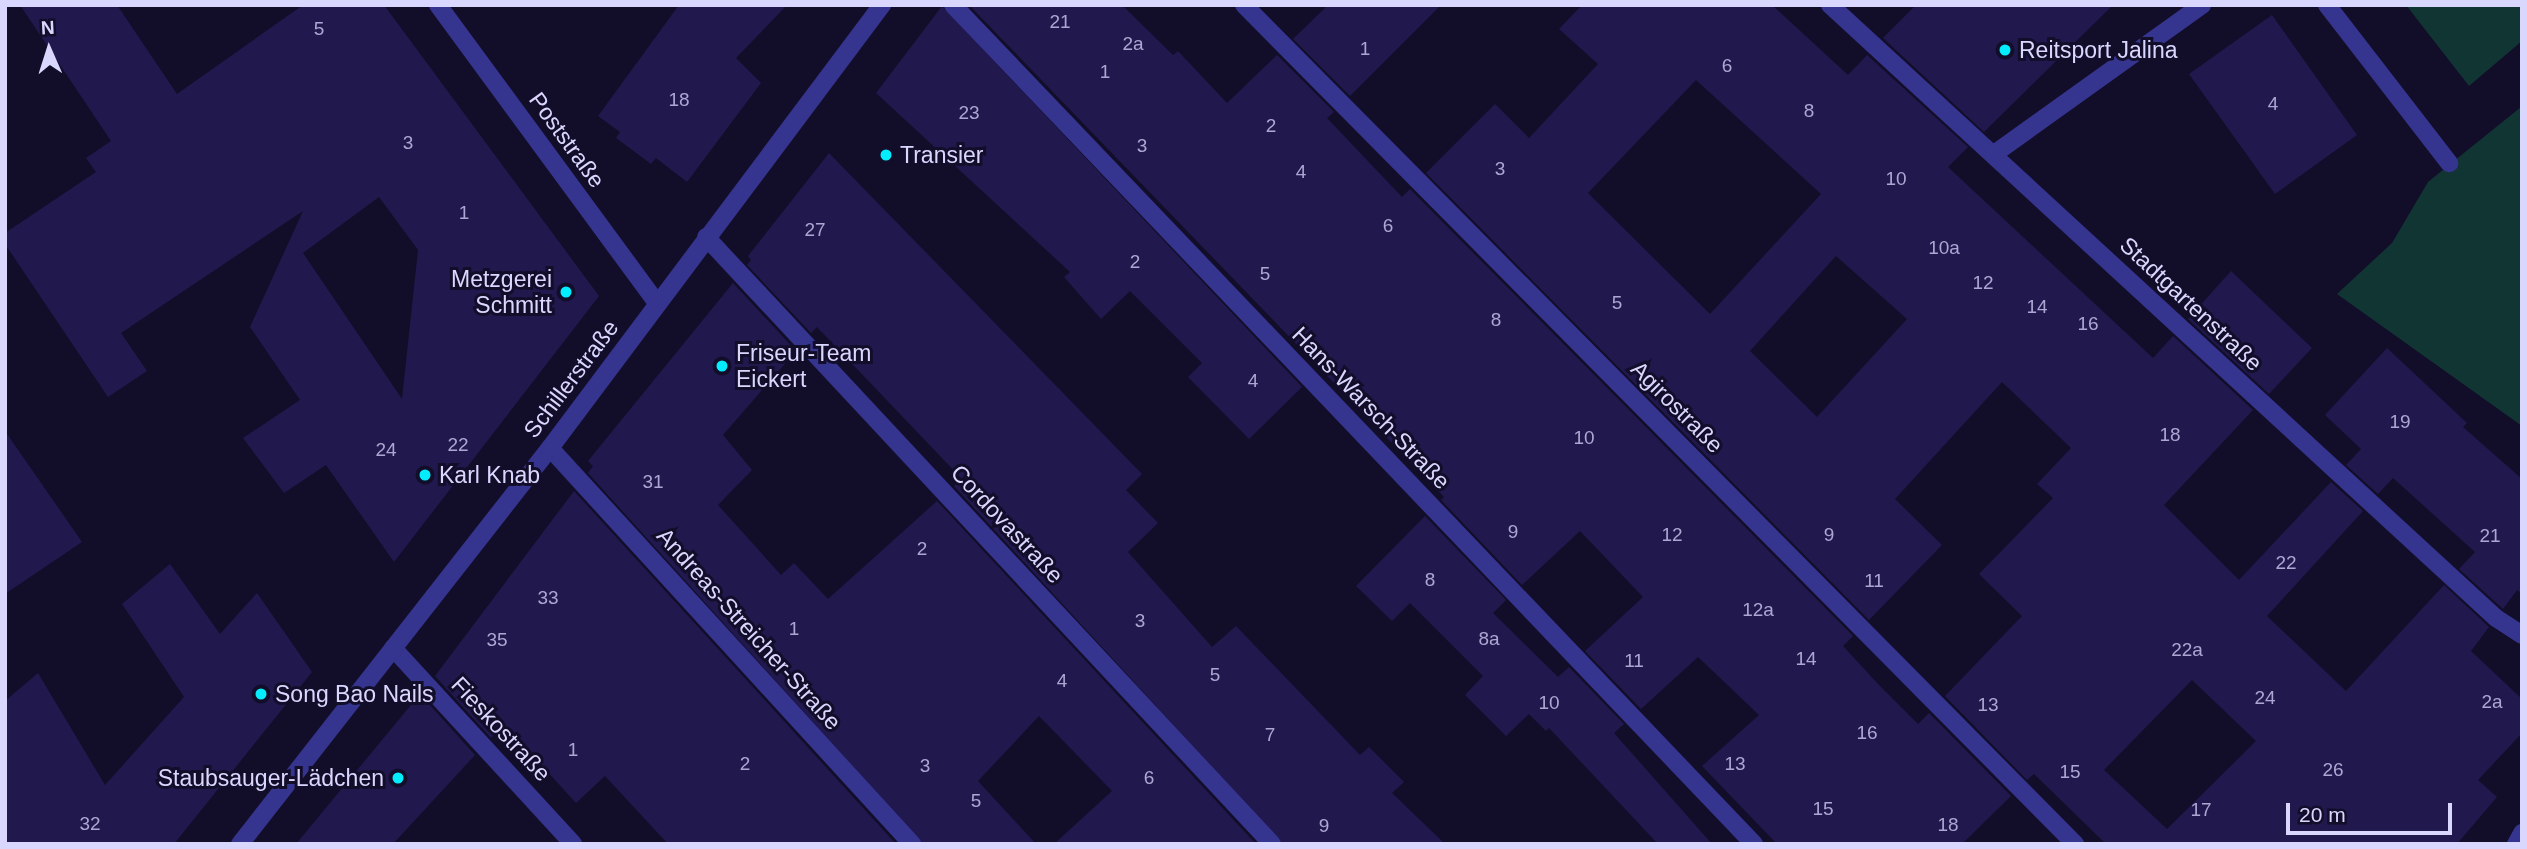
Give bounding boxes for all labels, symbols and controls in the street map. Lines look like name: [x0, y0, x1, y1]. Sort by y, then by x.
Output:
house number: 21: [1049, 11, 1071, 33]
north arrow: [14, 14, 84, 84]
text: N: [40, 17, 55, 38]
house number: 5: [314, 18, 324, 40]
house number: 2a: [1122, 33, 1144, 55]
place label: Reitsport Jalina: [2019, 36, 2178, 64]
house number: 1: [1360, 38, 1370, 60]
marker: Reitsport Jalina: [1997, 42, 2013, 58]
house number: 6: [1722, 55, 1732, 77]
house number: 1: [1100, 61, 1110, 83]
street label: Poststraße: [523, 87, 611, 193]
house number: 18: [668, 89, 690, 111]
house number: 4: [2268, 93, 2278, 115]
house number: 8: [1804, 100, 1814, 122]
house number: 23: [958, 102, 980, 124]
house number: 2: [1266, 115, 1276, 137]
house number: 3: [403, 132, 413, 154]
house number: 3: [1137, 135, 1147, 157]
place label: Transier: [900, 141, 983, 169]
marker: Transier: [878, 147, 894, 163]
house number: 3: [1495, 158, 1505, 180]
house number: 4: [1296, 161, 1306, 183]
house number: 10: [1885, 168, 1907, 190]
house number: 1: [459, 202, 469, 224]
house number: 6: [1383, 215, 1393, 237]
house number: 27: [804, 219, 826, 241]
street label: Stadtgartenstraße: [2114, 231, 2268, 377]
house number: 10a: [1928, 237, 1960, 259]
house number: 2: [1130, 251, 1140, 273]
house number: 5: [1260, 263, 1270, 285]
place label: Metzgerei Schmitt: [451, 265, 552, 319]
house number: 12: [1972, 272, 1994, 294]
marker: Metzgerei Schmitt: [558, 284, 574, 300]
house number: 5: [1612, 292, 1622, 314]
house number: 14: [2026, 296, 2048, 318]
house number: 8: [1491, 309, 1501, 331]
house number: 16: [2077, 313, 2099, 335]
street label: Schillerstraße: [518, 315, 624, 443]
street label: Hans-Warsch-Straße: [1286, 321, 1456, 495]
place label: Friseur-Team Eickert: [736, 339, 871, 393]
street label: Agirostraße: [1625, 355, 1729, 459]
marker: Friseur-Team Eickert: [714, 358, 730, 374]
house number: 4: [1248, 370, 1258, 392]
house number: 19: [2389, 411, 2411, 433]
house number: 18: [2159, 424, 2181, 446]
house number: 10: [1573, 427, 1595, 449]
house number: 22: [447, 434, 469, 456]
house number: 24: [375, 439, 397, 461]
street label: Cordovastraße: [945, 459, 1069, 589]
place label: Karl Knab: [439, 461, 540, 489]
marker: Karl Knab: [417, 467, 433, 483]
house number: 31: [642, 471, 664, 493]
house number: 9: [1508, 521, 1518, 543]
street label: Andreas-Streicher-Straße: [651, 522, 847, 736]
house number: 12: [1661, 524, 1683, 546]
house number: 9: [1824, 524, 1834, 546]
house number: 21: [2479, 525, 2501, 547]
house number: 2: [917, 538, 927, 560]
house number: 22: [2275, 552, 2297, 574]
house number: 8: [1425, 569, 1435, 591]
house number: 11: [1864, 570, 1884, 592]
house number: 33: [537, 587, 559, 609]
house number: 12a: [1742, 599, 1774, 621]
house number: 3: [1135, 610, 1145, 632]
house number: 1: [789, 618, 799, 640]
house number: 8a: [1478, 628, 1500, 650]
house number: 35: [486, 629, 508, 651]
house number: 22a: [2171, 639, 2203, 661]
house number: 14: [1795, 648, 1817, 670]
house number: 11: [1624, 650, 1644, 672]
house number: 5: [1210, 664, 1220, 686]
house number: 4: [1057, 670, 1067, 692]
street label: Fieskostraße: [446, 671, 556, 787]
place label: Song Bao Nails: [275, 680, 434, 708]
marker: Song Bao Nails: [253, 686, 269, 702]
house number: 24: [2254, 687, 2276, 709]
house number: 2a: [2481, 691, 2503, 713]
house number: 10: [1538, 692, 1560, 714]
house number: 13: [1977, 694, 1999, 716]
house number: 16: [1856, 722, 1878, 744]
house number: 7: [1265, 724, 1275, 746]
house number: 1: [568, 739, 578, 761]
house number: 2: [740, 753, 750, 775]
house number: 13: [1724, 753, 1746, 775]
house number: 3: [920, 755, 930, 777]
house number: 26: [2322, 759, 2344, 781]
house number: 15: [2059, 761, 2081, 783]
place label: Staubsauger-Lädchen: [158, 764, 384, 792]
house number: 6: [1144, 767, 1154, 789]
marker: Staubsauger-Lädchen: [390, 770, 406, 786]
house number: 5: [971, 790, 981, 812]
scale bar: [2289, 790, 2455, 834]
house number: 15: [1812, 798, 1834, 820]
house number: 17: [2190, 799, 2212, 821]
text: 20 m: [2299, 803, 2346, 826]
house number: 32: [79, 813, 101, 835]
house number: 18: [1937, 814, 1959, 836]
house number: 9: [1319, 815, 1329, 837]

